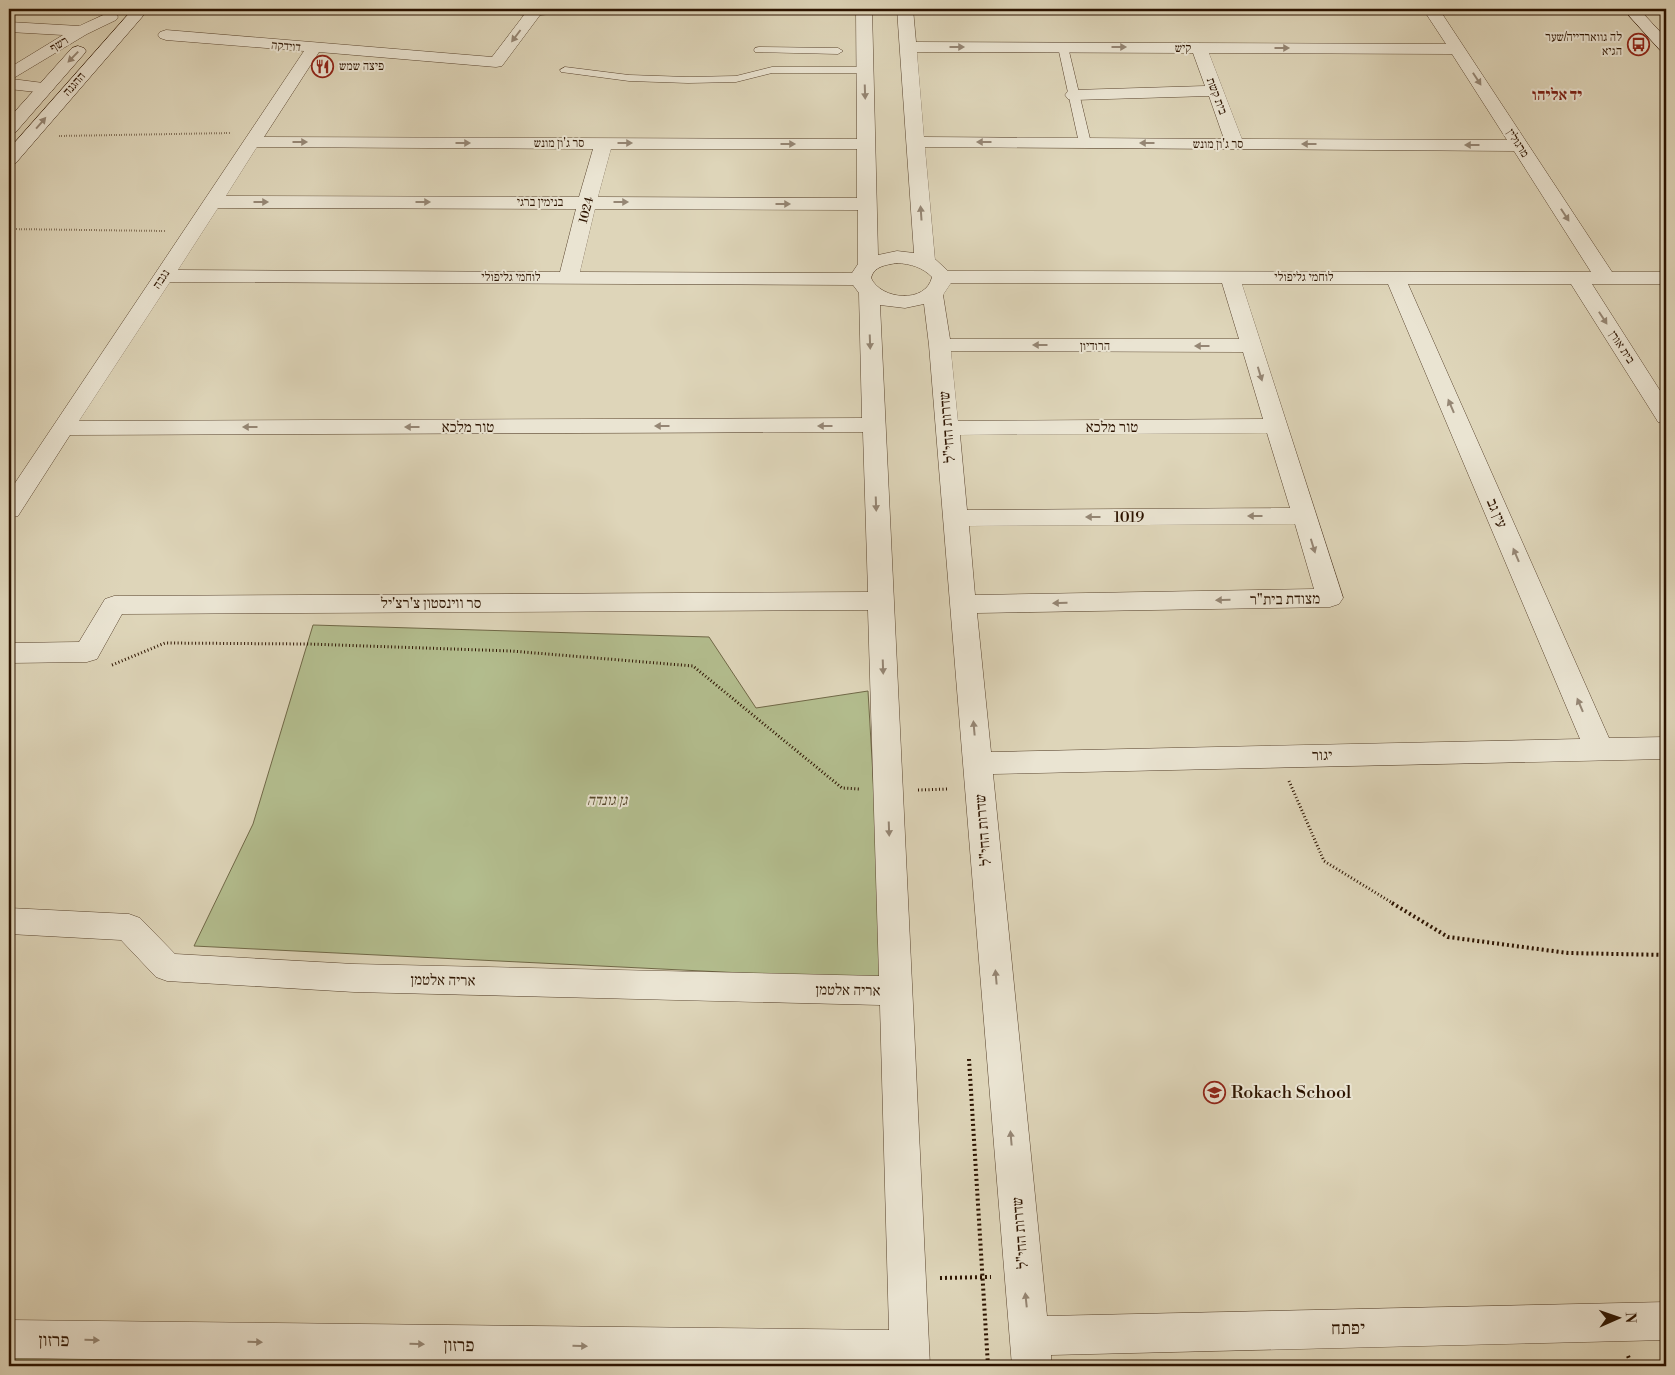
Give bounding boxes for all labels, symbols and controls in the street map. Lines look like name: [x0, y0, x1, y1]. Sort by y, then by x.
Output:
one-way arrow: [510, 29, 521, 42]
place label: לה גווארדייה/שער הגיא: [1545, 30, 1622, 59]
bus stop icon: לה גווארדייה/שער הגיא: [1626, 32, 1650, 56]
street label: רשף: [47, 33, 71, 56]
street label: דוידקה: [270, 38, 301, 55]
street label: קיש: [1175, 41, 1191, 56]
one-way arrow: [949, 43, 965, 51]
one-way arrow: [1111, 44, 1127, 52]
one-way arrow: [1274, 44, 1290, 52]
one-way arrow: [67, 50, 79, 62]
restaurant icon: פיצה שמש: [311, 54, 335, 78]
place label: פיצה שמש: [339, 59, 384, 74]
street label: ההגנה: [60, 69, 89, 100]
one-way arrow: [1472, 72, 1482, 85]
street label: בית קשת: [1203, 76, 1230, 117]
one-way arrow: [861, 85, 869, 101]
district label: יד אליהו: [1532, 85, 1582, 105]
one-way arrow: [35, 116, 46, 129]
street label: מרגולין: [1503, 126, 1532, 160]
street label: סר ג'ון מונש: [534, 136, 584, 151]
street label: סר ג'ון מונש: [1193, 137, 1243, 152]
one-way arrow: [293, 138, 309, 146]
one-way arrow: [976, 138, 992, 146]
one-way arrow: [455, 139, 471, 147]
one-way arrow: [618, 139, 634, 147]
one-way arrow: [1138, 139, 1154, 147]
one-way arrow: [780, 140, 796, 148]
one-way arrow: [1301, 140, 1317, 148]
one-way arrow: [1463, 141, 1479, 149]
street label: בנימין ברגי: [517, 195, 564, 210]
street label: 1024: [576, 195, 597, 225]
one-way arrow: [253, 198, 269, 206]
one-way arrow: [416, 198, 432, 206]
one-way arrow: [613, 198, 629, 206]
one-way arrow: [776, 200, 792, 208]
one-way arrow: [916, 205, 924, 221]
one-way arrow: [1560, 208, 1570, 222]
street label: נגבה: [150, 267, 173, 292]
street label: לוחמי גליפולי: [481, 270, 541, 285]
street label: לוחמי גליפולי: [1274, 270, 1334, 285]
one-way arrow: [1598, 312, 1608, 325]
street label: בית אורן: [1605, 328, 1638, 367]
one-way arrow: [866, 334, 874, 350]
street label: הרודיון: [1080, 339, 1110, 354]
one-way arrow: [1032, 341, 1048, 349]
one-way arrow: [1194, 342, 1210, 350]
one-way arrow: [1256, 366, 1264, 381]
street label: שדרות החי"ל: [935, 390, 960, 464]
one-way arrow: [1447, 399, 1455, 413]
street label: טור מלכא: [442, 418, 494, 437]
street label: טור מלכא: [1086, 418, 1138, 437]
one-way arrow: [654, 422, 670, 430]
one-way arrow: [816, 422, 832, 430]
one-way arrow: [241, 423, 257, 431]
one-way arrow: [404, 423, 420, 431]
street label: עין גב: [1482, 496, 1511, 531]
one-way arrow: [873, 497, 881, 513]
street label: 1019: [1114, 508, 1144, 527]
one-way arrow: [1247, 512, 1263, 520]
one-way arrow: [1084, 513, 1100, 521]
one-way arrow: [1310, 538, 1318, 553]
one-way arrow: [1511, 548, 1519, 562]
street label: מצודת בית"ר: [1250, 589, 1320, 610]
street label: סר ווינסטון צ'רצ'יל: [381, 594, 481, 613]
one-way arrow: [1214, 596, 1230, 604]
one-way arrow: [1052, 599, 1068, 607]
one-way arrow: [879, 659, 887, 675]
one-way arrow: [1576, 697, 1583, 712]
one-way arrow: [970, 719, 978, 735]
street label: יגור: [1312, 746, 1332, 765]
park label: גן גונדה: [587, 791, 628, 810]
street label: שדרות החי"ל: [971, 793, 996, 867]
one-way arrow: [885, 821, 893, 837]
one-way arrow: [992, 968, 1000, 984]
street label: אריה אלטמן: [410, 970, 476, 991]
street label: אריה אלטמן: [815, 980, 881, 1001]
school or university icon: Rokach School: [1203, 1080, 1227, 1104]
place label: Rokach School: [1231, 1081, 1352, 1104]
one-way arrow: [1007, 1130, 1015, 1146]
street label: שדרות החי"ל: [1008, 1196, 1033, 1270]
one-way arrow: [1022, 1292, 1030, 1308]
north arrow: [1592, 1292, 1642, 1342]
text: N: [1621, 1312, 1639, 1323]
street label: יפתח: [1331, 1317, 1365, 1340]
street label: פרזון: [38, 1329, 70, 1352]
street label: פרזון: [443, 1334, 475, 1357]
one-way arrow: [85, 1336, 101, 1344]
one-way arrow: [247, 1338, 263, 1346]
one-way arrow: [410, 1340, 426, 1348]
one-way arrow: [572, 1342, 588, 1350]

